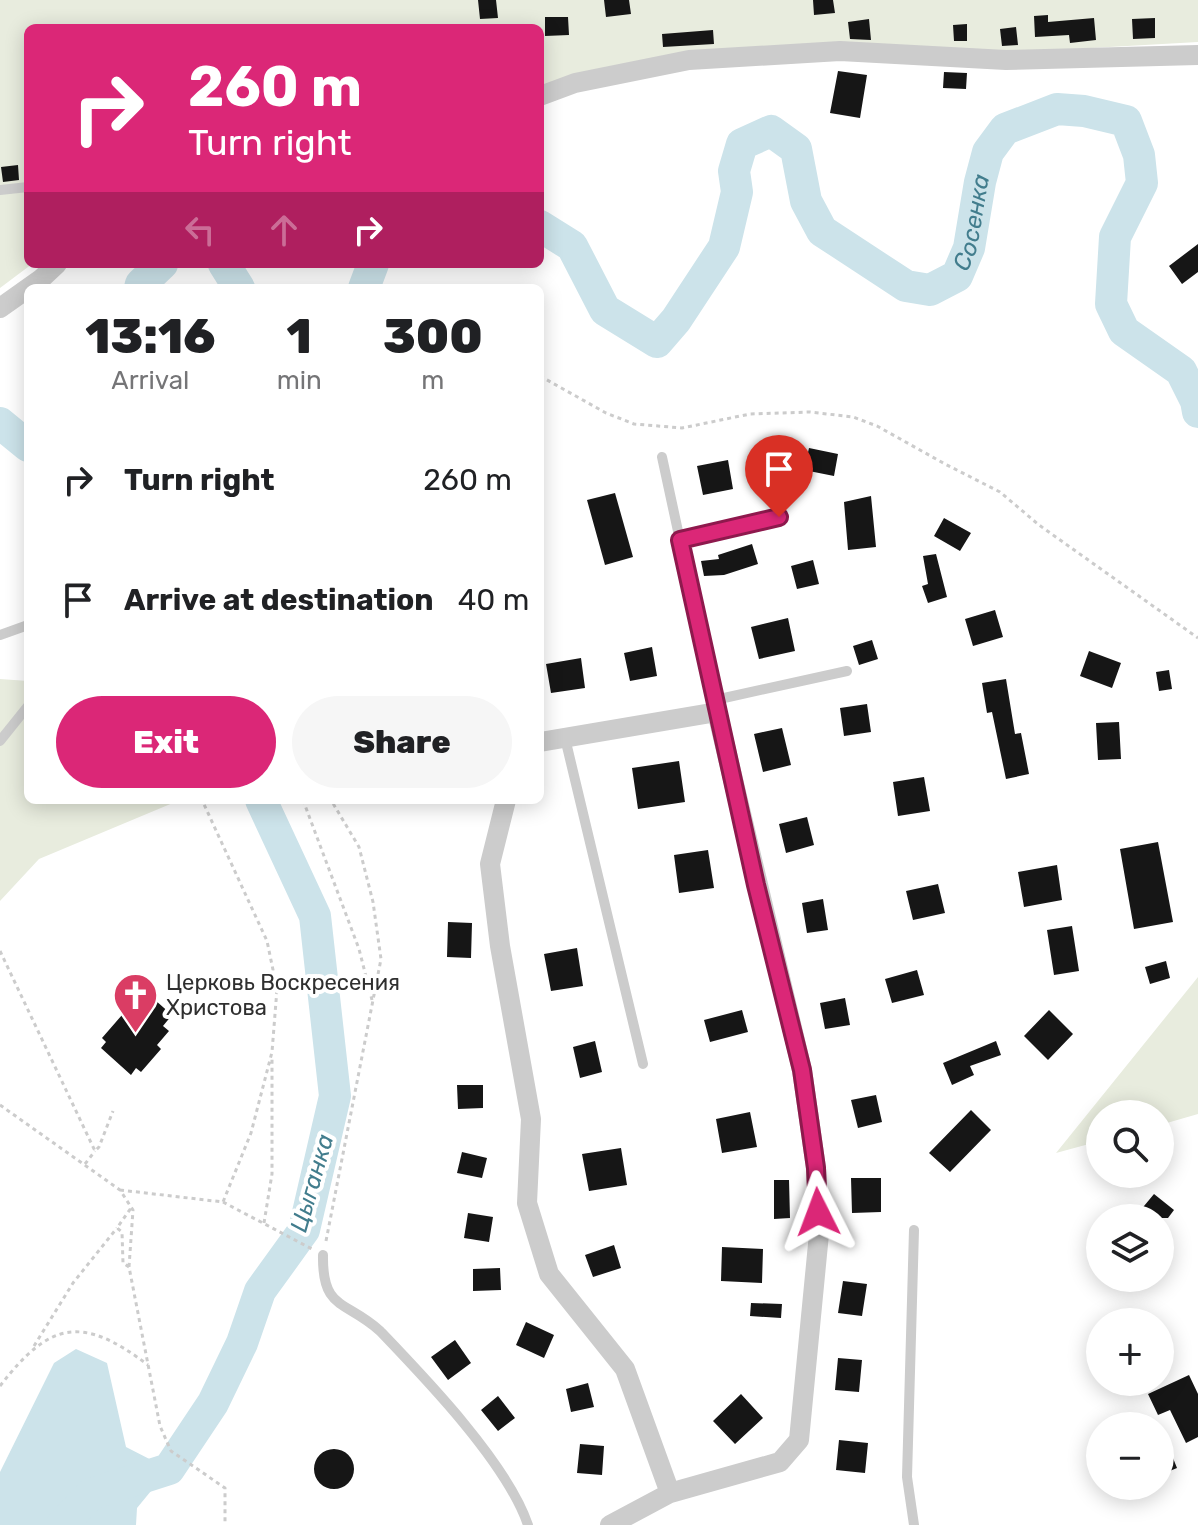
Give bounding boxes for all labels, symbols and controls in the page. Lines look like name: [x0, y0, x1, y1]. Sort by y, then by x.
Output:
text: 260 m: [188, 54, 362, 120]
icon: right: [56, 56, 160, 160]
text: Turn right: [188, 121, 352, 164]
water label: Сосенка: [947, 171, 996, 275]
icon: left: [178, 208, 222, 252]
icon: ahead: [262, 208, 306, 252]
icon: right: [346, 208, 390, 252]
text: 13:16: [85, 308, 216, 365]
text: 1: [287, 308, 312, 365]
text: 300: [383, 308, 483, 365]
text: Arrival: [111, 365, 189, 396]
text: min: [277, 365, 322, 396]
text: m: [421, 365, 444, 396]
pin: [745, 435, 813, 517]
icon: arrive: [757, 447, 801, 491]
icon: right: [56, 458, 100, 502]
text: Turn right: [124, 462, 275, 498]
text: 260 m: [423, 462, 512, 498]
icon: arrive: [56, 578, 100, 622]
text: Arrive at destination: [124, 582, 434, 618]
text: 40 m: [458, 582, 529, 618]
button: Exit: [56, 696, 276, 788]
button: Share: [292, 696, 512, 788]
place label: Церковь Воскресения Христова: [166, 969, 400, 1021]
church icon: Церковь Воскресения Христова: [111, 971, 159, 1034]
map controls: [1086, 1100, 1174, 1500]
button: search: [1086, 1100, 1174, 1188]
water label: Цыганка: [285, 1131, 339, 1235]
position arrow: [776, 1170, 860, 1254]
button: layers: [1086, 1204, 1174, 1292]
button: +: [1086, 1308, 1174, 1396]
button: −: [1086, 1412, 1174, 1500]

